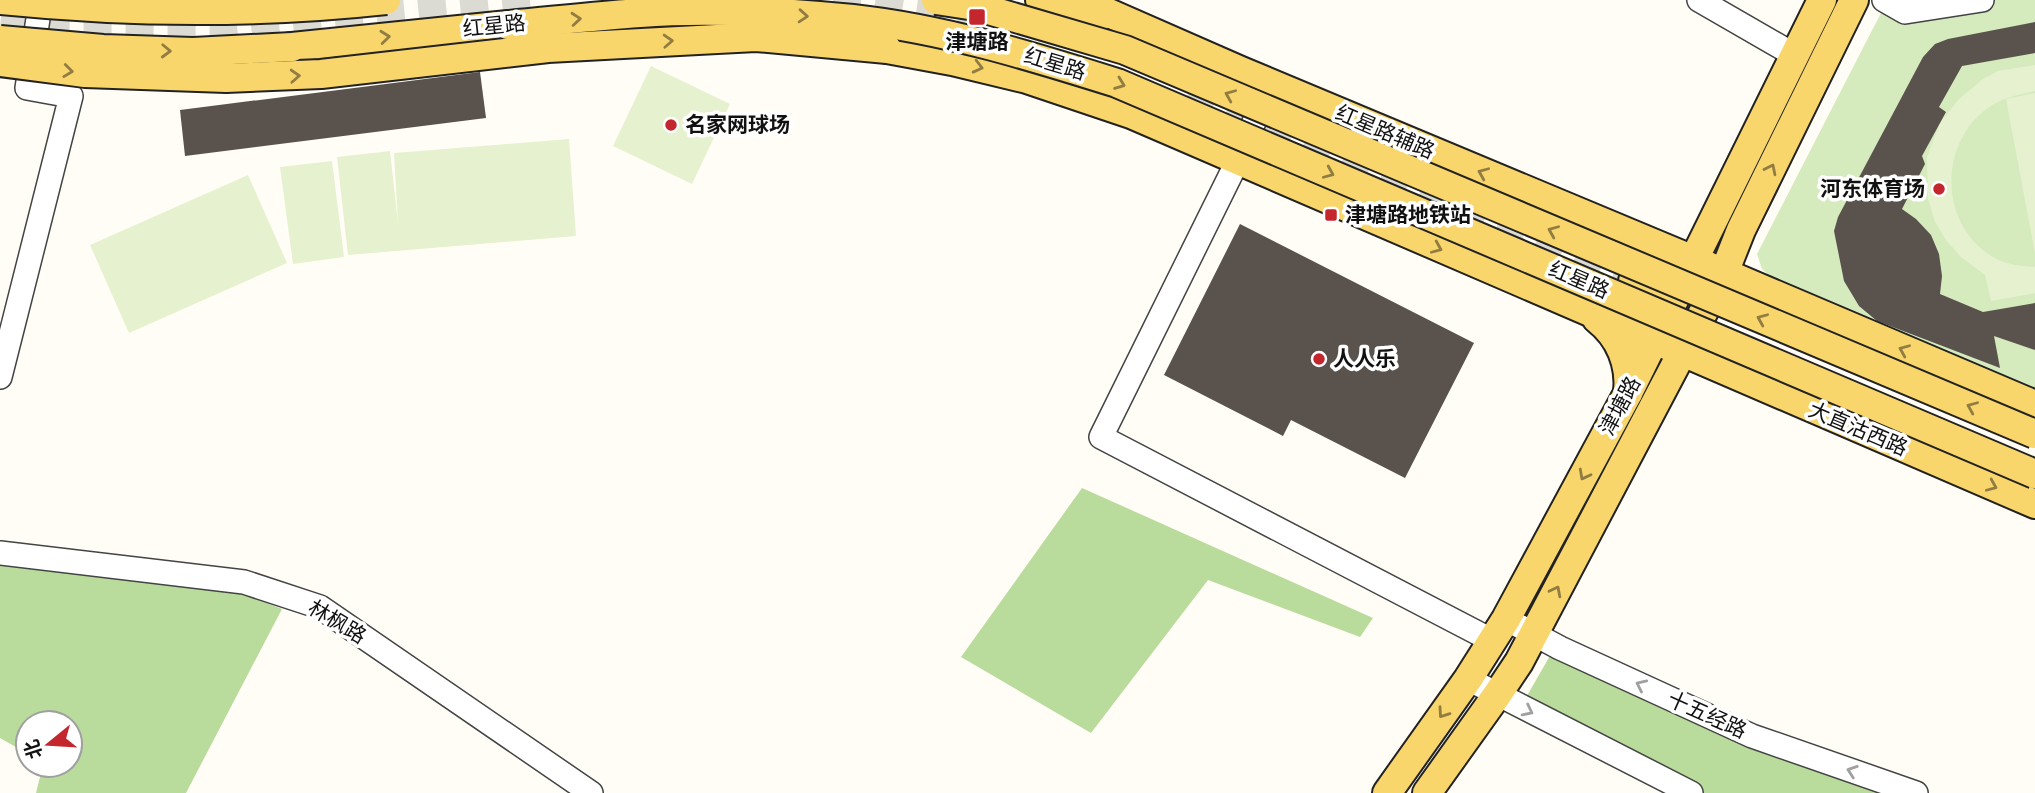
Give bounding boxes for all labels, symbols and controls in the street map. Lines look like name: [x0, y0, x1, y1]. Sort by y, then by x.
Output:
marker: 津塘路: [967, 7, 987, 27]
street label: 红星路: [461, 8, 527, 42]
one-way arrow: [798, 8, 809, 23]
one-way arrow: [571, 12, 582, 27]
place label: 津塘路: [946, 27, 1009, 55]
one-way arrow: [379, 30, 391, 45]
one-way arrow: [662, 34, 673, 49]
street label: 红星路: [1021, 40, 1090, 86]
one-way arrow: [161, 43, 172, 59]
one-way arrow: [972, 59, 984, 73]
one-way arrow: [62, 64, 73, 79]
one-way arrow: [290, 68, 301, 83]
one-way arrow: [1113, 76, 1125, 90]
one-way arrow: [1225, 89, 1237, 103]
street label: 红星路辅路: [1332, 98, 1439, 164]
place label: 名家网球场: [685, 110, 790, 138]
marker: 名家网球场: [663, 117, 679, 133]
one-way arrow: [1762, 164, 1776, 176]
one-way arrow: [1322, 165, 1334, 179]
one-way arrow: [1478, 167, 1491, 181]
place label: 河东体育场: [1820, 174, 1925, 202]
marker: 河东体育场: [1931, 181, 1947, 197]
place label: 津塘路地铁站: [1345, 200, 1471, 228]
marker: 津塘路地铁站: [1323, 207, 1339, 223]
one-way arrow: [1547, 225, 1559, 239]
one-way arrow: [1430, 240, 1442, 254]
street label: 红星路: [1545, 254, 1614, 304]
one-way arrow: [1757, 313, 1770, 327]
place label: 人人乐: [1333, 344, 1396, 372]
one-way arrow: [1899, 344, 1912, 358]
marker: 人人乐: [1311, 351, 1327, 367]
street label: 津塘路: [1592, 371, 1646, 440]
street label: 大直沽西路: [1805, 395, 1912, 461]
one-way arrow: [1967, 401, 1979, 415]
one-way arrow: [1578, 468, 1592, 480]
one-way arrow: [1985, 478, 1998, 492]
one-way arrow: [1547, 586, 1561, 599]
street label: 林枫路: [303, 593, 372, 649]
one-way arrow: [1636, 679, 1648, 693]
street label: 十五经路: [1663, 684, 1751, 744]
one-way arrow: [1521, 702, 1534, 716]
one-way arrow: [1439, 705, 1451, 718]
north arrow: [14, 709, 84, 779]
text: 北: [18, 737, 47, 762]
one-way arrow: [1846, 765, 1858, 779]

